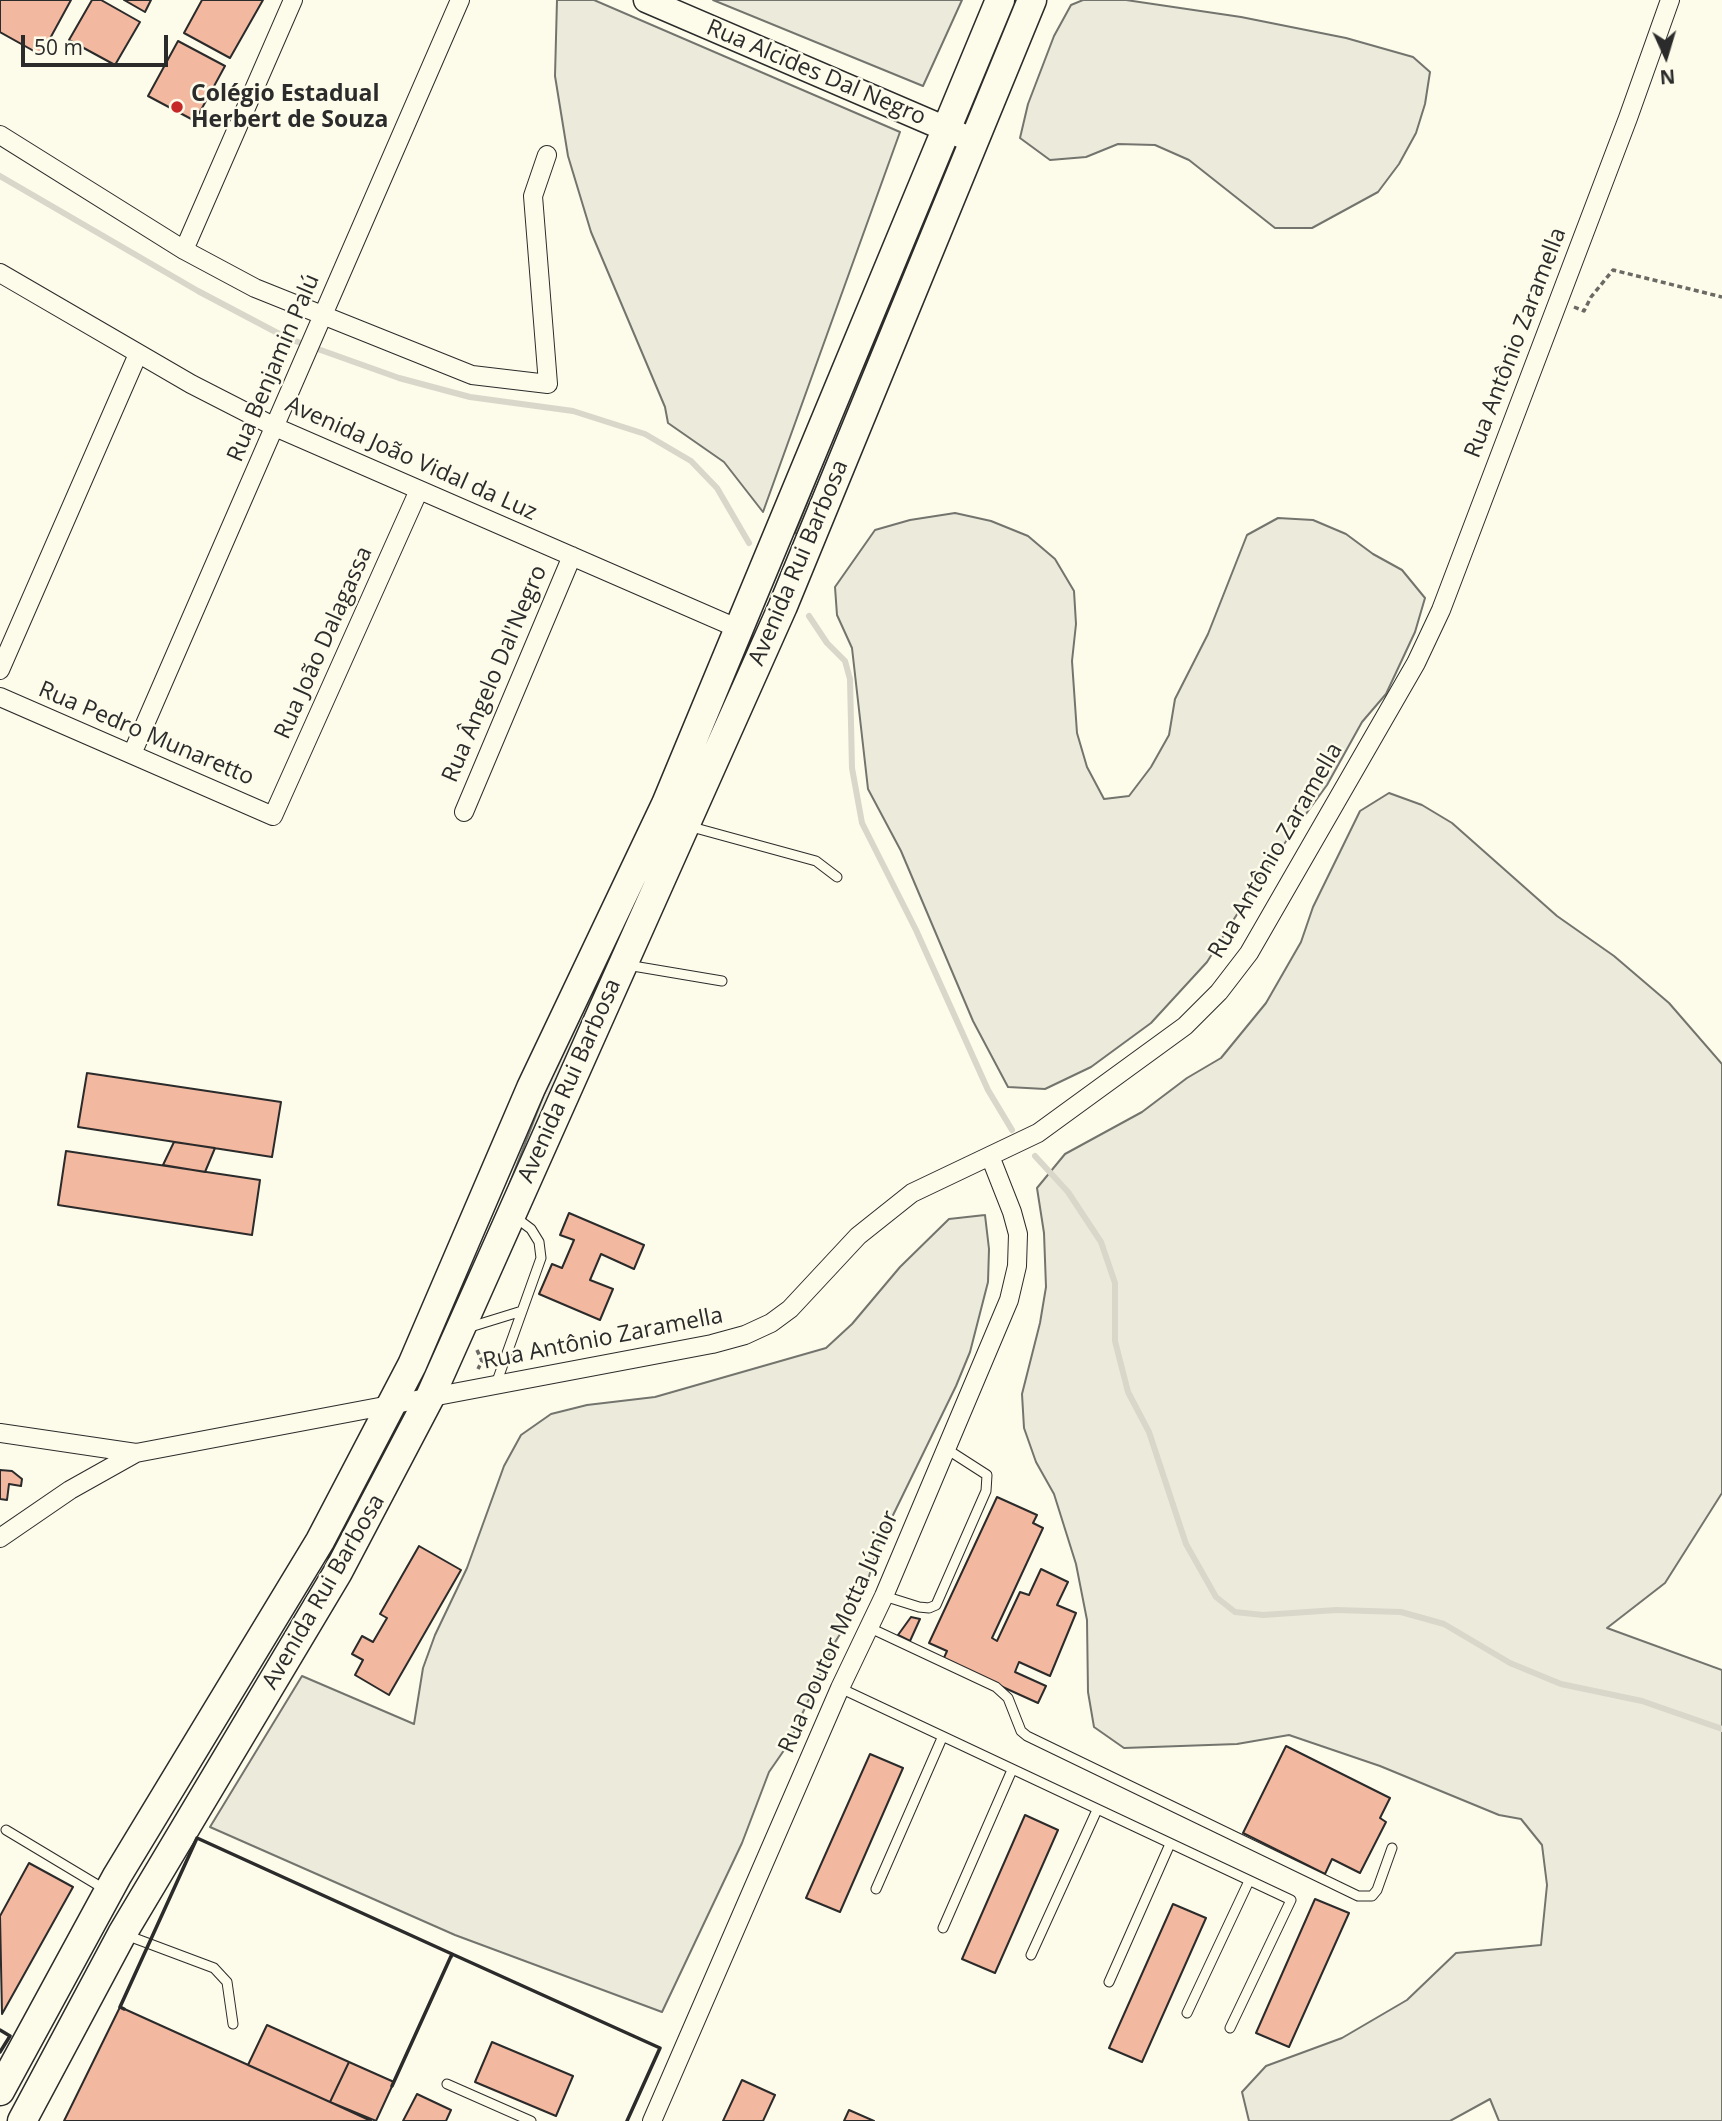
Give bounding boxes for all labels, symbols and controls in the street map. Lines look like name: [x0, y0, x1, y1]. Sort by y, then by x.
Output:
street label: Rua Alcides Dal Negro: [702, 14, 930, 132]
scale bar: [24, 21, 172, 65]
north arrow: [1631, 21, 1701, 91]
text: 50 m: [34, 33, 83, 61]
text: N: [1659, 63, 1676, 90]
place label: Colégio Estadual Herbert de Souza: [191, 80, 388, 134]
marker: Colégio Estadual Herbert de Souza: [169, 99, 185, 115]
street label: Rua Antônio Zaramella: [1459, 224, 1573, 462]
street label: Rua Benjamin Palú: [222, 270, 326, 466]
street label: Avenida João Vidal da Luz: [281, 391, 541, 527]
street label: Avenida Rui Barbosa: [743, 456, 855, 670]
street label: Rua João Dalagassa: [269, 543, 379, 743]
street label: Rua Ângelo Dal'Negro: [437, 561, 553, 787]
street label: Rua Pedro Munaretto: [34, 676, 258, 792]
street label: Rua Antônio Zaramella: [1203, 738, 1349, 964]
street label: Avenida Rui Barbosa: [513, 975, 627, 1187]
street label: Rua Antônio Zaramella: [481, 1302, 725, 1376]
street label: Avenida Rui Barbosa: [257, 1490, 391, 1694]
street label: Rua Doutor Motta Júnior: [773, 1507, 905, 1757]

